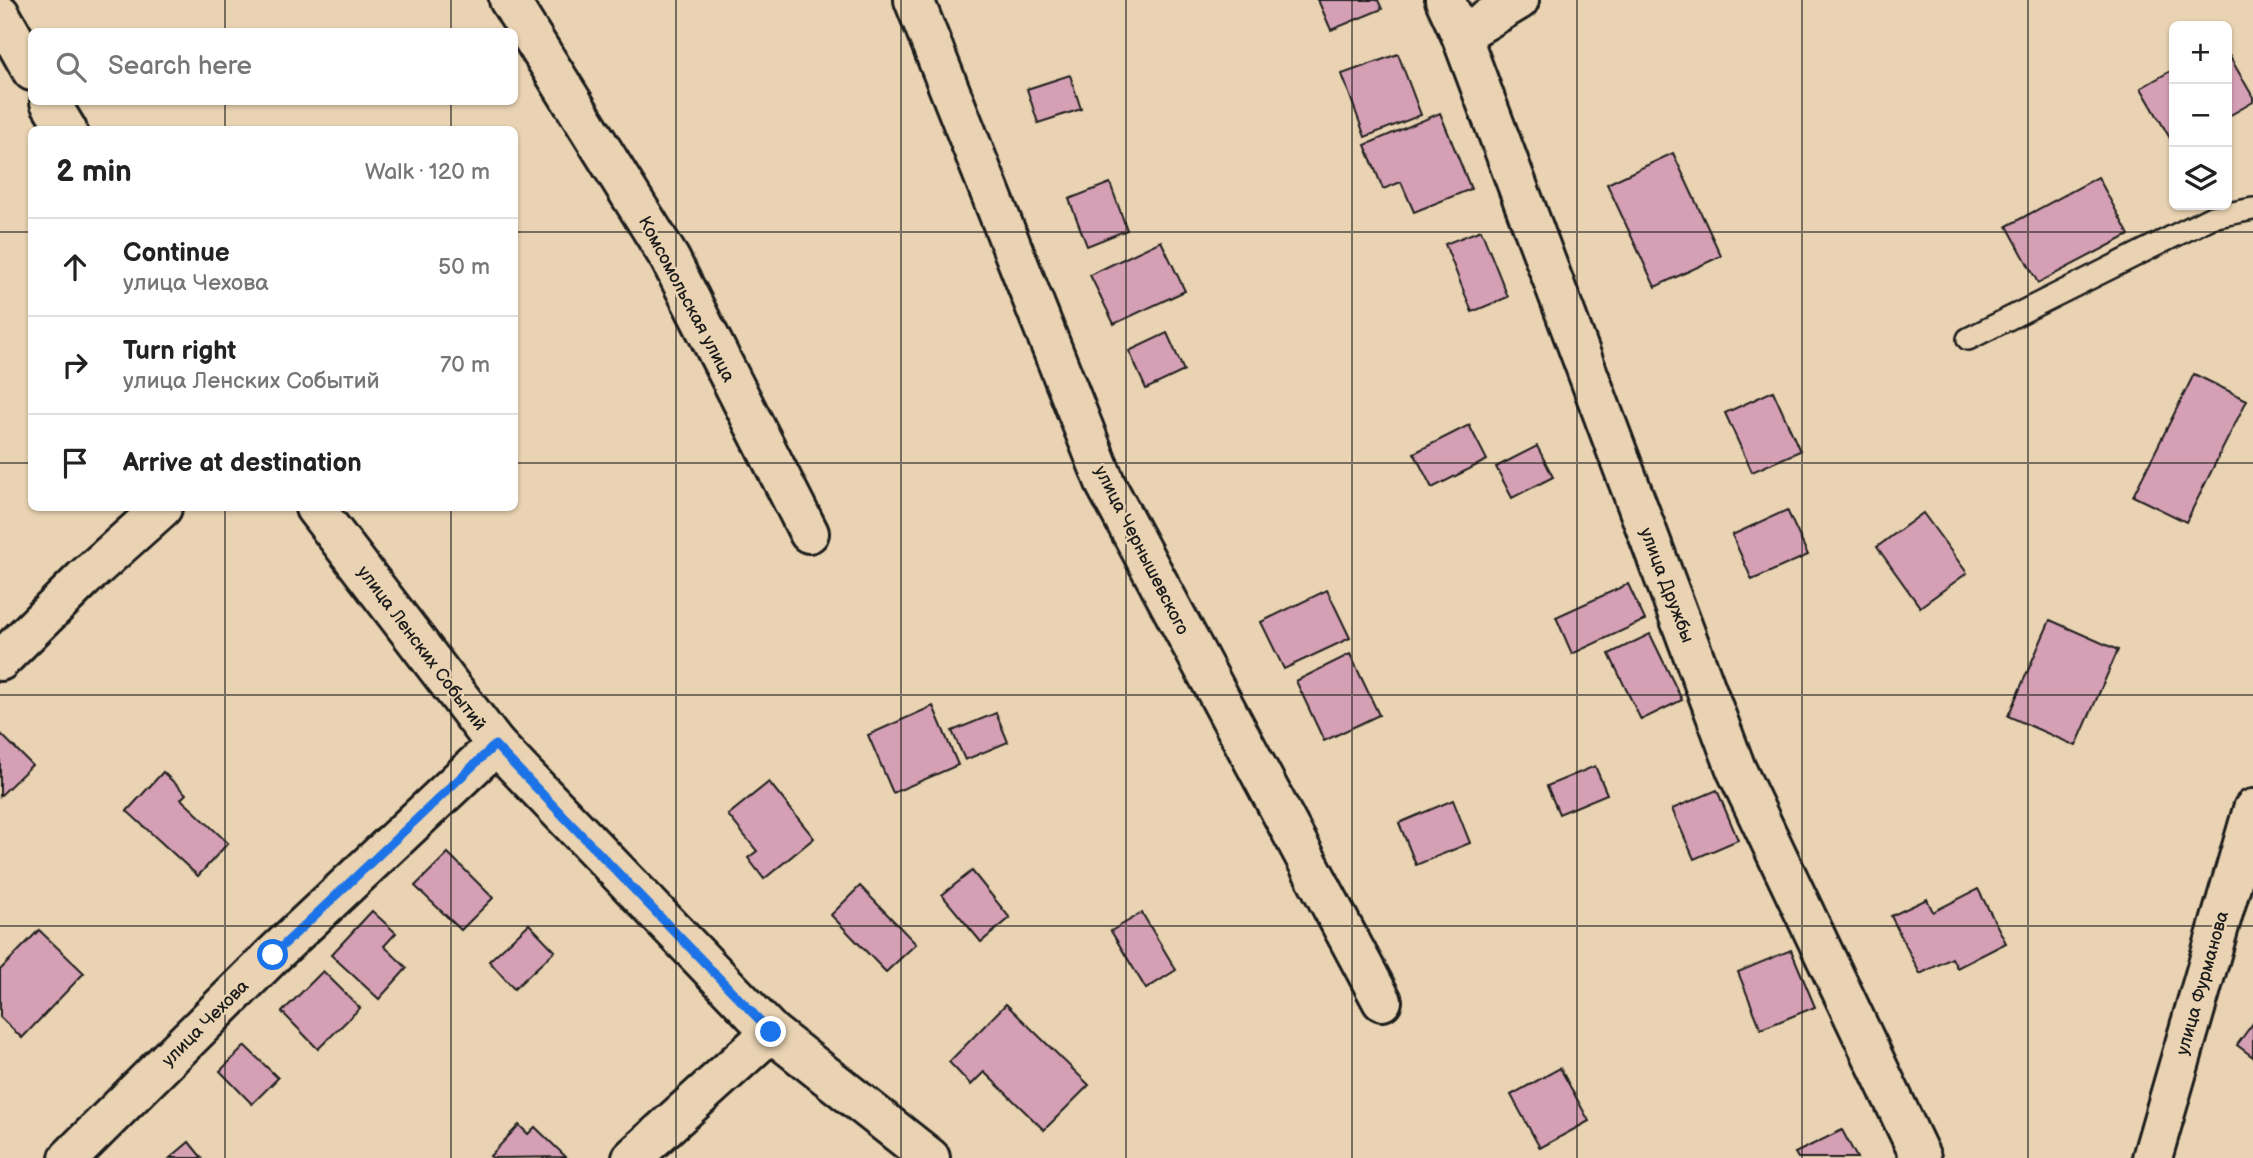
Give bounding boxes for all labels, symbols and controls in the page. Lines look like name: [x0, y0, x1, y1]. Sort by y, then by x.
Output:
map controls: [2169, 21, 2232, 210]
button: +: [2169, 21, 2232, 84]
search box: [28, 28, 518, 105]
icon: search: [52, 48, 90, 86]
text: Search here: [108, 51, 252, 82]
button: −: [2169, 84, 2232, 147]
button: layers: [2169, 147, 2232, 210]
text: 2 min: [56, 154, 132, 190]
text: Walk · 120 m: [365, 158, 490, 186]
street label: Комсомольская улица: [634, 213, 739, 386]
text: Continue: [123, 238, 230, 269]
icon: ahead: [56, 248, 94, 286]
text: 50 m: [438, 253, 490, 281]
text: улица Чехова: [123, 269, 269, 297]
text: Turn right: [123, 336, 236, 367]
icon: right: [56, 346, 94, 384]
text: 70 m: [440, 351, 490, 379]
text: улица Ленских Событий: [123, 367, 380, 395]
icon: arrive: [56, 444, 94, 482]
text: Arrive at destination: [123, 448, 362, 479]
street label: улица Чернышевского: [1090, 462, 1193, 638]
street label: улица Дружбы: [1635, 525, 1698, 646]
street label: улица Ленских Событий: [353, 562, 490, 735]
street label: улица Фурманова: [2172, 908, 2233, 1058]
route start: [257, 939, 288, 970]
street label: улица Чехова: [158, 975, 253, 1071]
route end: [755, 1016, 786, 1047]

